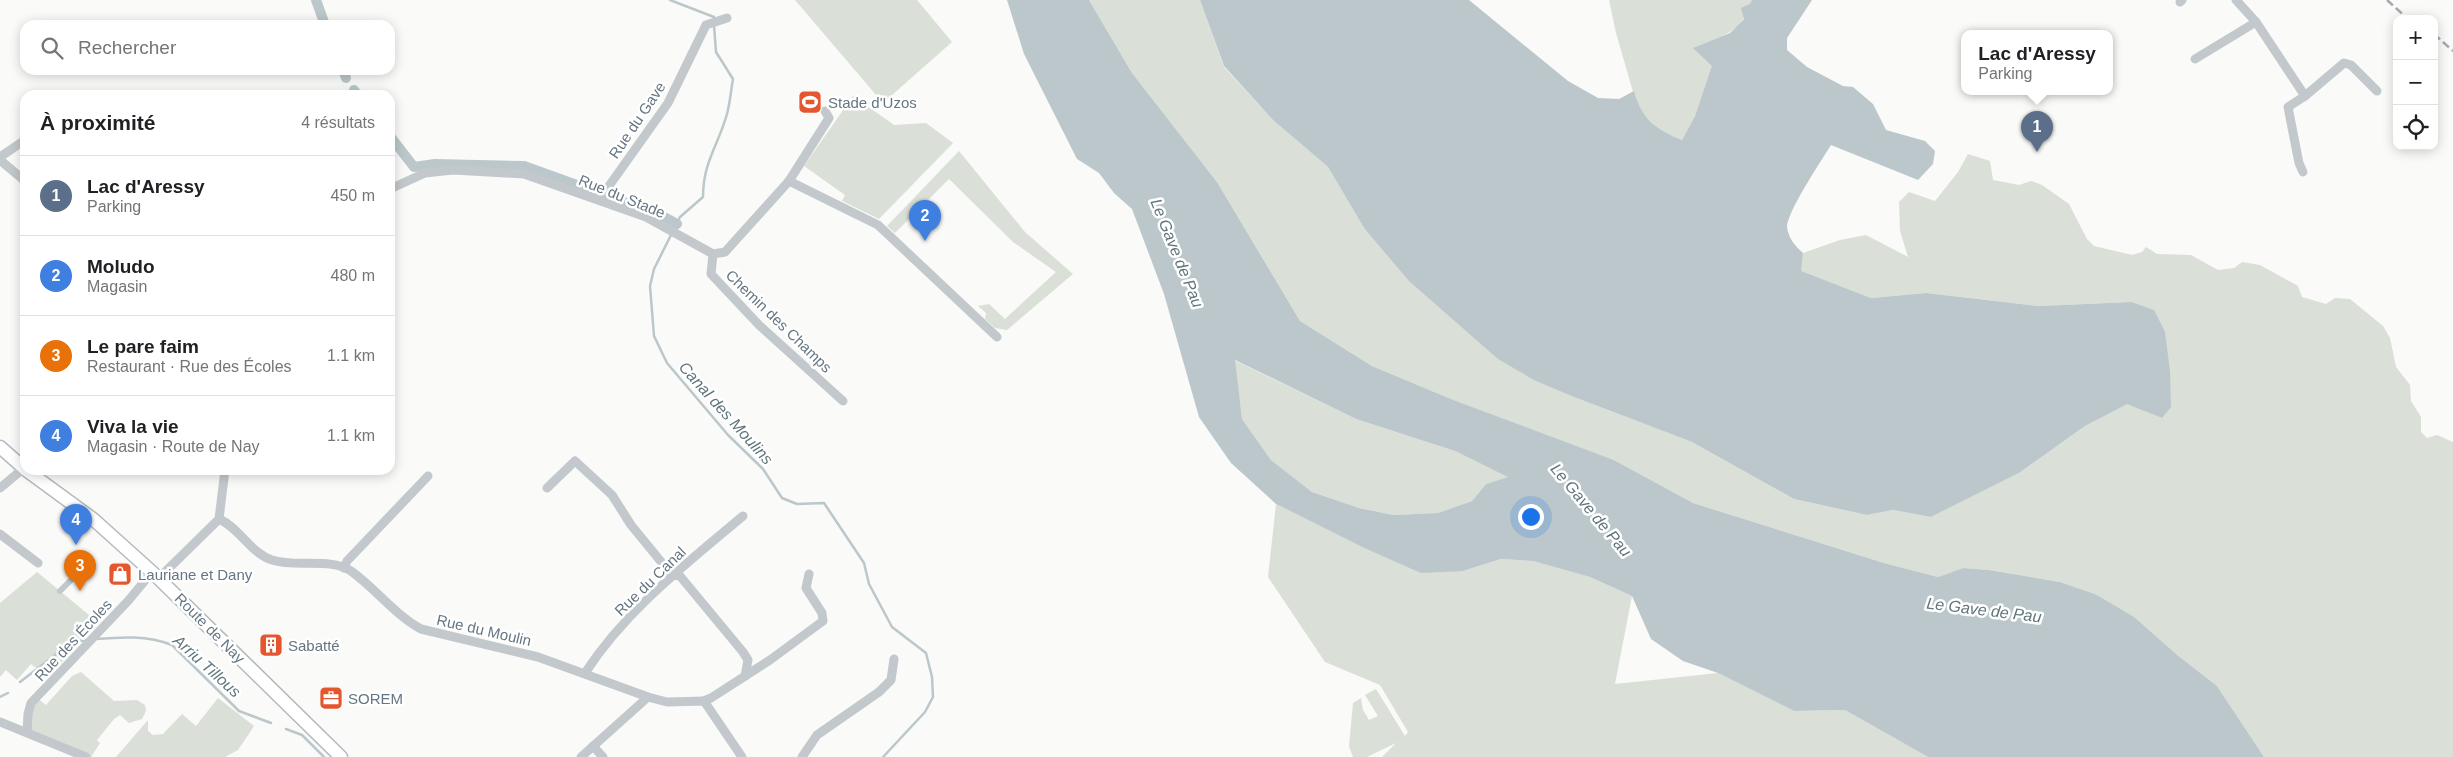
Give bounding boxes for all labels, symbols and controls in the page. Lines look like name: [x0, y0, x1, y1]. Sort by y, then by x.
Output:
map controls: [2393, 15, 2438, 150]
button: +: [2393, 15, 2438, 60]
search box: [20, 20, 395, 75]
popup: [1961, 30, 2113, 95]
icon: search: [38, 34, 66, 62]
text: Rechercher: [78, 37, 176, 58]
text: Lac d'Aressy: [1978, 43, 2096, 64]
button: −: [2393, 60, 2438, 105]
text: Parking: [1978, 65, 2032, 82]
street label: Rue du Gave: [605, 79, 669, 161]
sports icon: Stade d'Uzos: [797, 89, 823, 115]
place label: Stade d'Uzos: [828, 94, 917, 111]
button: locate: [2393, 105, 2438, 150]
text: À proximité: [40, 111, 156, 134]
pin: 1: [2021, 111, 2053, 152]
text: 4 résultats: [301, 114, 375, 131]
street label: Rue du Stade: [576, 171, 668, 221]
text: Lac d'Aressy: [87, 176, 205, 197]
text: 1: [52, 187, 60, 204]
text: 450 m: [331, 187, 375, 204]
water label: Le Gave de Pau: [1147, 196, 1207, 310]
text: Parking: [87, 198, 141, 215]
pin: 2: [909, 200, 941, 241]
text: Moludo: [87, 256, 155, 277]
street label: Chemin des Champs: [723, 266, 835, 376]
text: 2: [52, 267, 60, 284]
text: 480 m: [331, 267, 375, 284]
text: Magasin: [87, 278, 147, 295]
text: Le pare faim: [87, 336, 199, 357]
text: 3: [52, 347, 60, 364]
text: 1.1 km: [327, 347, 375, 364]
text: Restaurant · Rue des Écoles: [87, 358, 292, 375]
water label: Canal des Moulins: [676, 358, 776, 468]
text: Viva la vie: [87, 416, 179, 437]
text: 4: [52, 427, 60, 444]
text: 1.1 km: [327, 427, 375, 444]
text: Magasin · Route de Nay: [87, 438, 260, 455]
water label: Le Gave de Pau: [1547, 460, 1635, 560]
pin: 4: [60, 504, 92, 545]
your location: [1518, 504, 1544, 530]
street label: Rue du Canal: [611, 543, 689, 619]
pin: 3: [64, 550, 96, 591]
shop icon: Lauriane et Dany: [107, 561, 133, 587]
place label: Lauriane et Dany: [138, 566, 253, 583]
street label: Route de Nay: [172, 590, 249, 667]
water label: Le Gave de Pau: [1926, 595, 2043, 625]
street label: Rue des Écoles: [31, 596, 115, 684]
street label: Rue du Moulin: [435, 611, 533, 649]
water label: Arriu Tillous: [169, 631, 244, 701]
building icon: Sabatté: [258, 632, 284, 658]
place label: Sabatté: [288, 637, 340, 654]
office icon: SOREM: [318, 685, 344, 711]
place label: SOREM: [348, 690, 403, 707]

